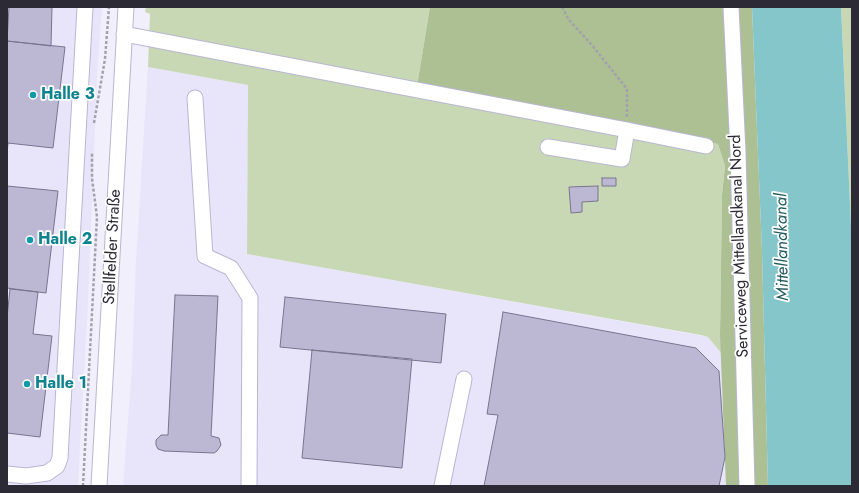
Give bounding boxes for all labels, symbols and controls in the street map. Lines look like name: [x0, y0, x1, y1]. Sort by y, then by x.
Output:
place label: Halle 3: [41, 85, 95, 105]
marker: Halle 3: [28, 90, 38, 100]
street label: Serviceweg Mittellandkanal Nord: [727, 134, 753, 358]
street label: Stellfelder Straße: [100, 189, 126, 305]
water label: Mittellandkanal: [772, 193, 794, 301]
place label: Halle 2: [38, 230, 92, 250]
marker: Halle 2: [25, 235, 35, 245]
place label: Halle 1: [35, 374, 87, 394]
marker: Halle 1: [22, 379, 32, 389]

